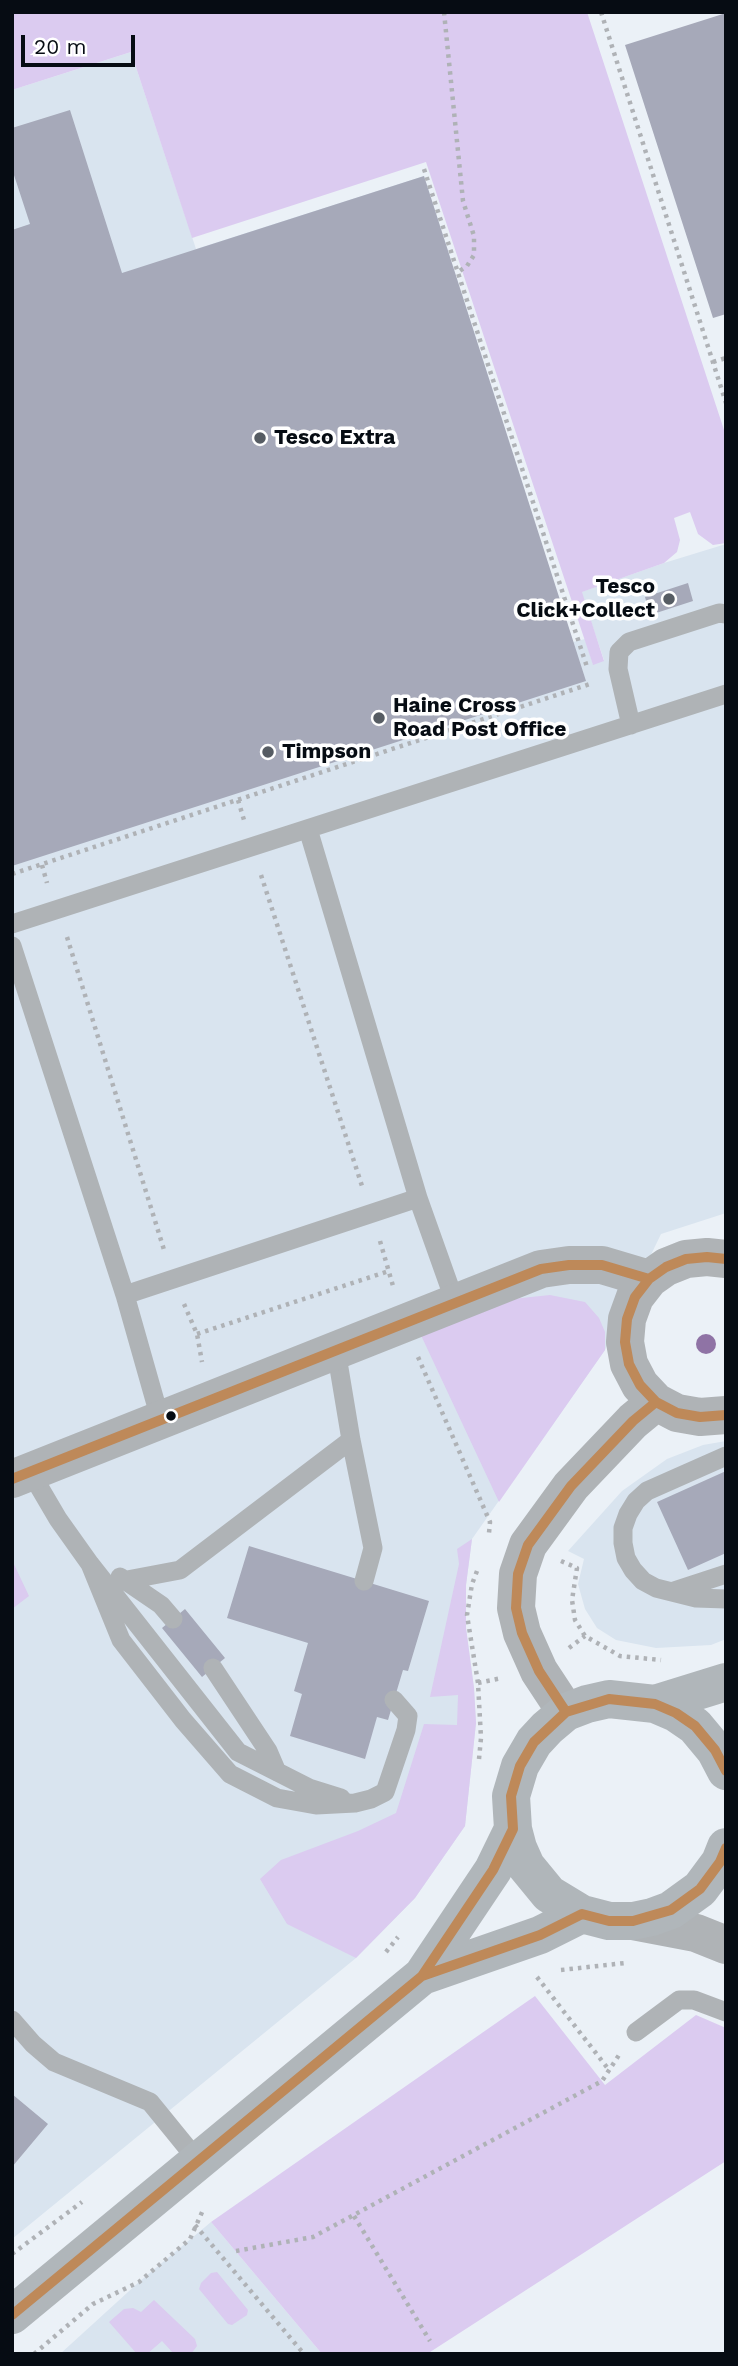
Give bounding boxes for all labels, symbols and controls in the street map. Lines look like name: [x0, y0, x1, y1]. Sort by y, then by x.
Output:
scale bar: [24, 21, 138, 65]
text: 20 m: [34, 34, 86, 59]
place label: Tesco Extra: [274, 425, 395, 451]
marker: Tesco Extra: [252, 430, 268, 446]
place label: Tesco Click+Collect: [516, 574, 655, 624]
marker: Tesco Click+Collect: [661, 591, 677, 607]
place label: Haine Cross Road Post Office: [393, 693, 567, 743]
marker: Haine Cross Road Post Office: [371, 710, 387, 726]
place label: Timpson: [282, 739, 371, 765]
marker: Timpson: [260, 744, 276, 760]
unlabelled marker: [164, 1409, 178, 1423]

